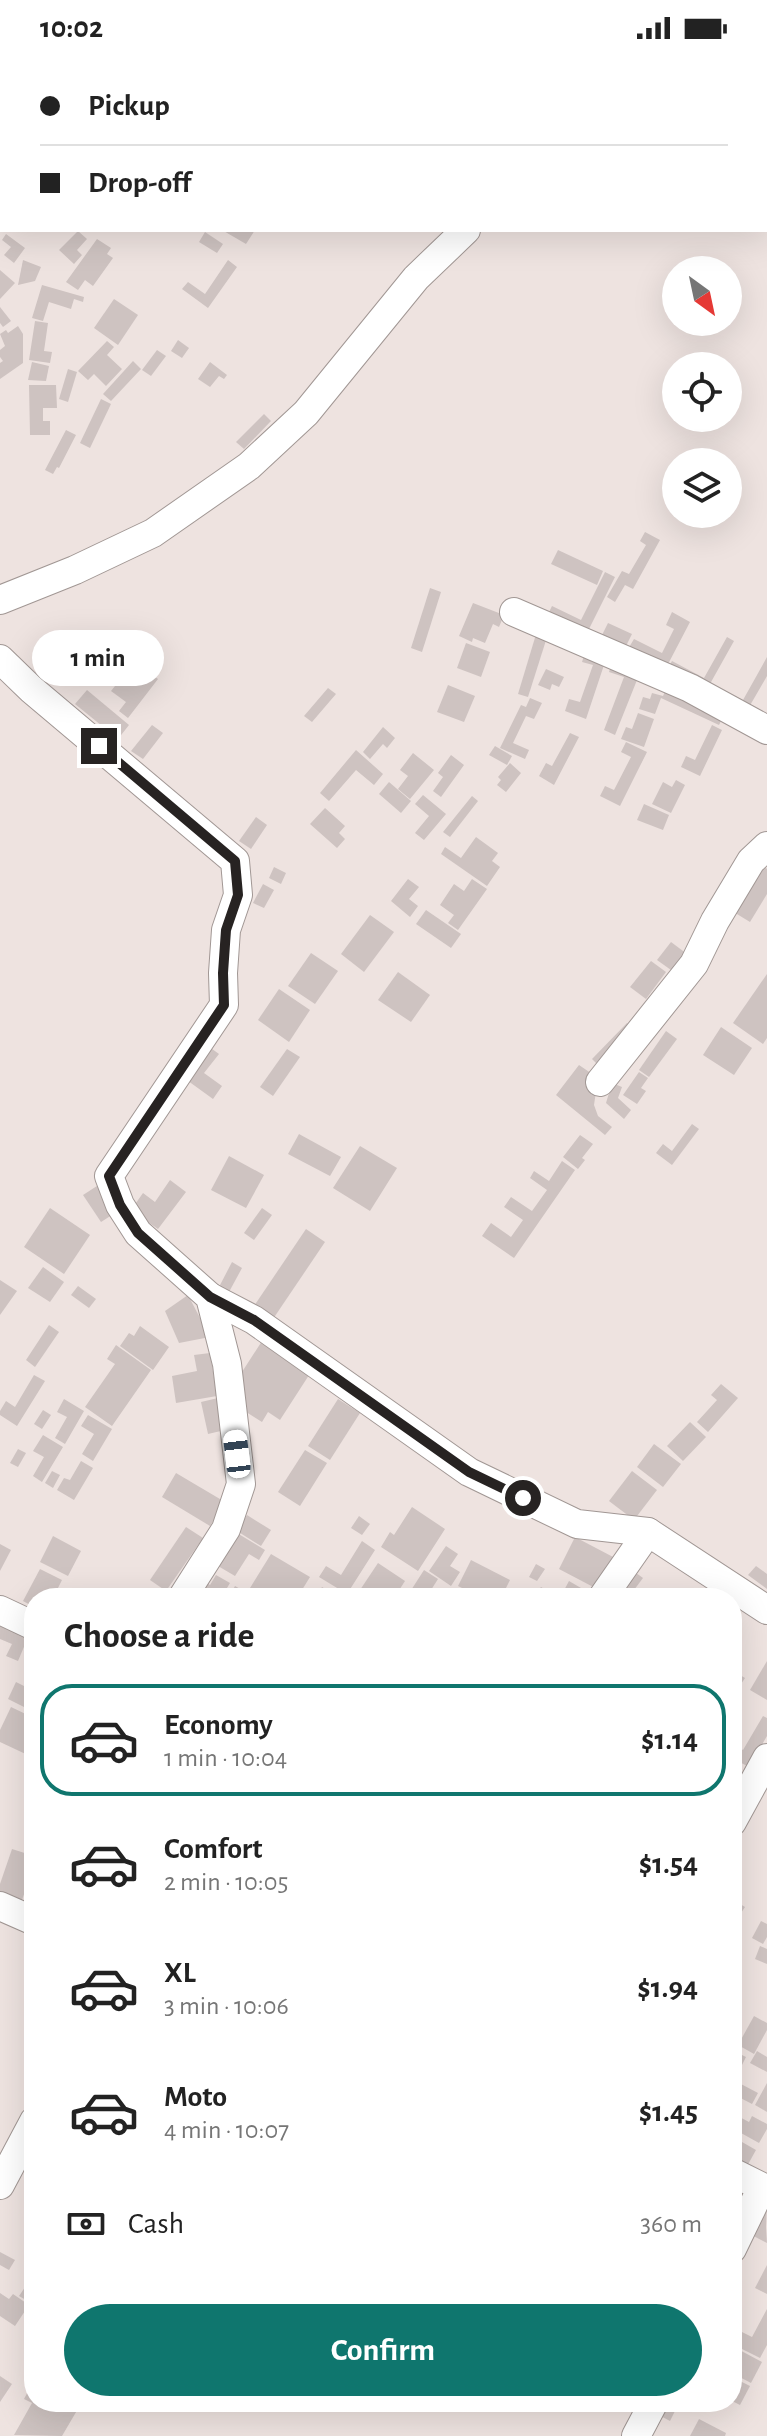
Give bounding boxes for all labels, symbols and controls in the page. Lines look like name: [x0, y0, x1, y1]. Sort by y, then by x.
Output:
text: 10:02: [40, 13, 103, 43]
text: Pickup: [88, 91, 170, 121]
text: Drop-off: [88, 168, 191, 198]
north arrow: [662, 256, 742, 336]
map controls: [662, 256, 742, 528]
button: locate: [662, 352, 742, 432]
button: layers: [662, 448, 742, 528]
callout: 1 min: [33, 630, 165, 686]
text: 1 min: [71, 645, 125, 671]
route end: [81, 728, 117, 764]
car: [222, 1429, 252, 1479]
route start: [505, 1480, 541, 1516]
text: Choose a ride: [64, 1618, 254, 1654]
icon: car: [68, 1704, 140, 1776]
text: Economy: [164, 1710, 273, 1740]
text: $1.14: [641, 1725, 698, 1755]
text: 1 min · 10:04: [164, 1745, 287, 1771]
icon: car: [68, 1828, 140, 1900]
text: Comfort: [164, 1834, 263, 1864]
text: $1.54: [639, 1849, 698, 1879]
text: 2 min · 10:05: [164, 1869, 288, 1895]
icon: car: [68, 1952, 140, 2024]
text: XL: [164, 1958, 196, 1988]
text: $1.94: [637, 1973, 698, 2003]
text: 3 min · 10:06: [164, 1993, 289, 2019]
icon: car: [68, 2076, 140, 2148]
text: Moto: [164, 2082, 227, 2112]
text: $1.45: [639, 2097, 698, 2127]
text: 4 min · 10:07: [164, 2117, 289, 2143]
icon: cash: [64, 2202, 108, 2246]
text: Cash: [128, 2209, 184, 2239]
text: 360 m: [640, 2211, 702, 2237]
button: Confirm: [64, 2304, 702, 2396]

